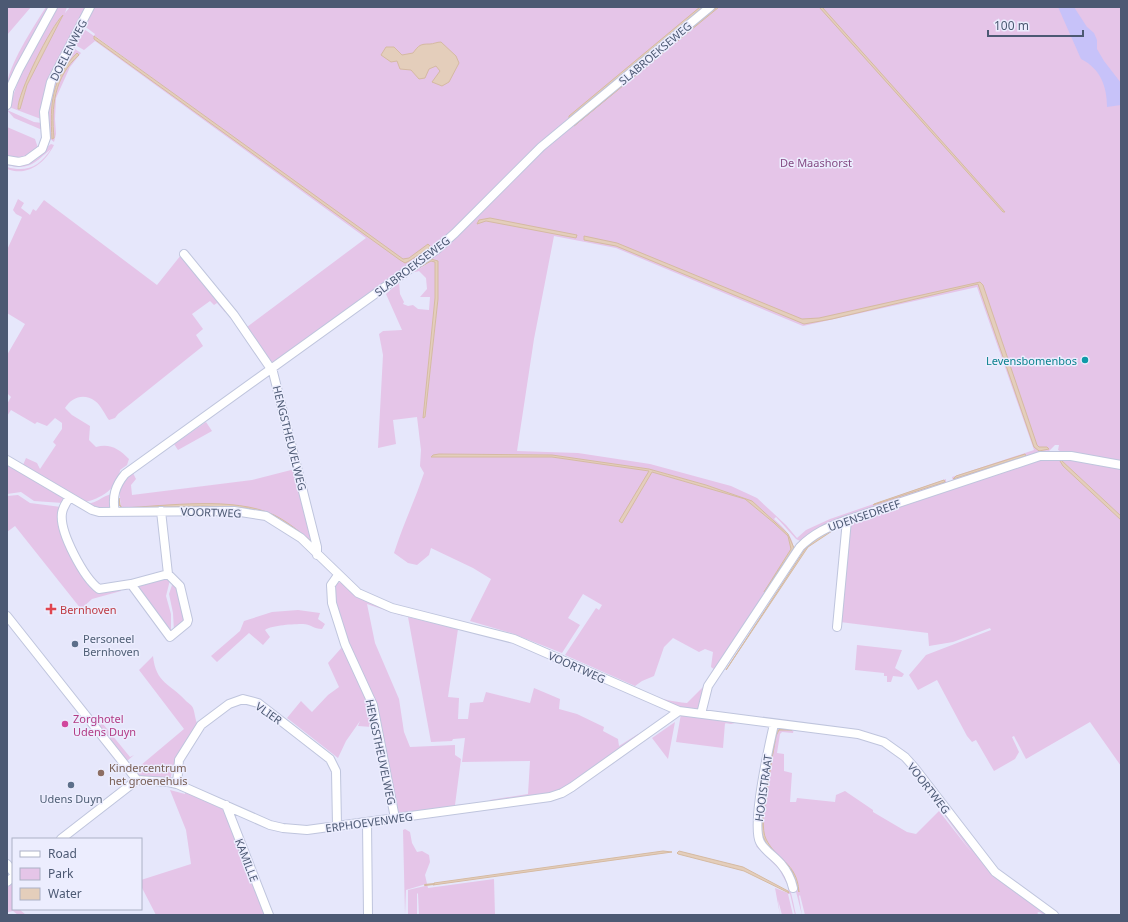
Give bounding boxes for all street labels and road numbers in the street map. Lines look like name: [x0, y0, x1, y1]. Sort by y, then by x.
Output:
street label: DOELENWEG: [46, 17, 90, 83]
street label: SLABROEKSEWEG: [615, 18, 695, 88]
street label: SLABROEKSEWEG: [371, 233, 453, 299]
street label: HENGSTHEUVELWEG: [270, 384, 310, 492]
street label: UDENSEDREEF: [826, 496, 902, 534]
street label: VOORTWEG: [180, 503, 242, 521]
street label: VOORTWEG: [546, 648, 608, 686]
street label: HENGSTHEUVELWEG: [362, 698, 400, 806]
street label: VLIER: [253, 699, 285, 728]
street label: HOOISTRAAT: [751, 754, 775, 822]
street label: VOORTWEG: [904, 759, 954, 817]
street label: ERPHOEVENWEG: [324, 808, 414, 836]
street label: KAMILLE: [232, 836, 262, 884]

